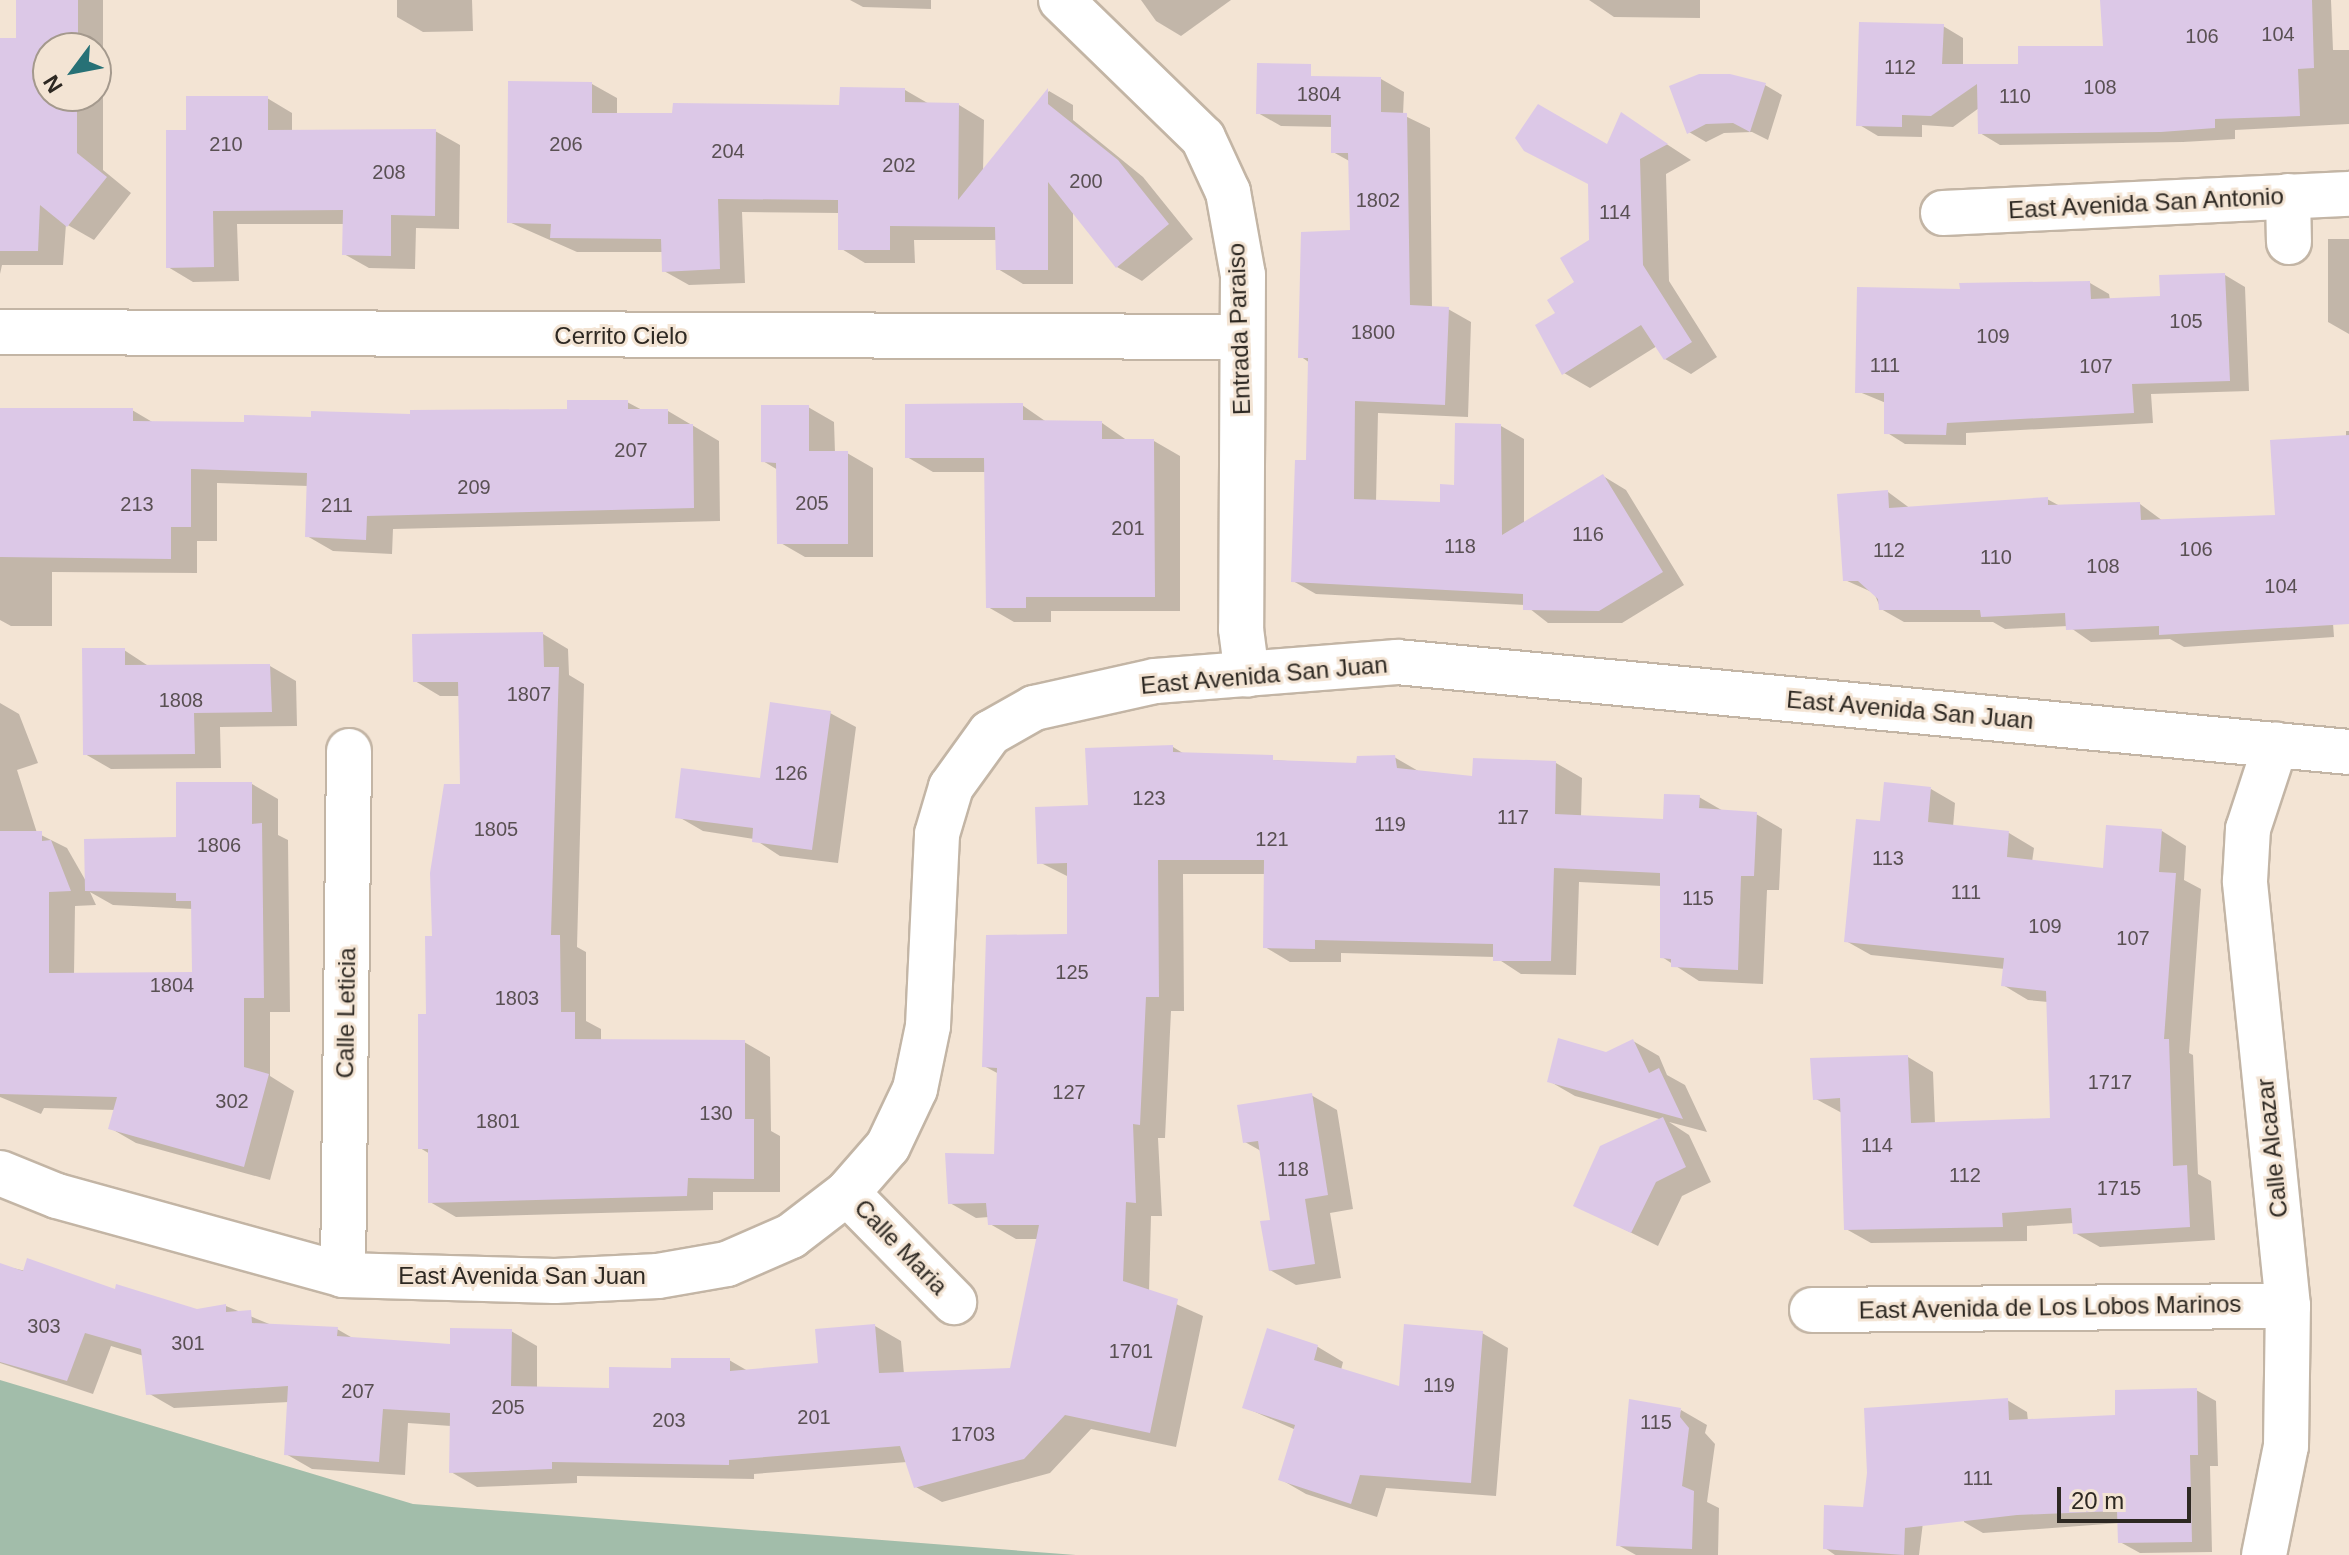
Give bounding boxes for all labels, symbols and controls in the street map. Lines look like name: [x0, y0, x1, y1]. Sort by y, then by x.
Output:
house number: 104: [2261, 22, 2295, 46]
house number: 106: [2185, 24, 2219, 48]
north arrow: [32, 32, 112, 112]
house number: 112: [1884, 55, 1916, 79]
text: N: [38, 71, 68, 97]
house number: 108: [2083, 75, 2117, 99]
house number: 1804: [1297, 82, 1341, 106]
house number: 110: [1999, 84, 2031, 108]
house number: 210: [209, 132, 243, 156]
house number: 206: [549, 132, 583, 156]
house number: 204: [711, 139, 745, 163]
house number: 202: [882, 153, 916, 177]
house number: 208: [372, 160, 406, 184]
house number: 200: [1069, 169, 1103, 193]
street label: East Avenida San Antonio: [2006, 181, 2286, 225]
house number: 1802: [1356, 188, 1400, 212]
house number: 114: [1599, 200, 1631, 224]
street label: Entrada Paraiso: [1222, 242, 1256, 416]
house number: 105: [2169, 309, 2203, 333]
house number: 1800: [1351, 320, 1395, 344]
street label: Cerrito Cielo: [554, 322, 688, 350]
house number: 109: [1976, 324, 2010, 348]
house number: 111: [1870, 353, 1900, 377]
house number: 107: [2079, 354, 2113, 378]
house number: 207: [614, 438, 648, 462]
house number: 209: [457, 475, 491, 499]
house number: 205: [795, 491, 829, 515]
house number: 213: [120, 492, 154, 516]
house number: 211: [321, 493, 353, 517]
house number: 201: [1111, 516, 1145, 540]
house number: 116: [1572, 522, 1604, 546]
house number: 118: [1444, 534, 1476, 558]
house number: 106: [2179, 537, 2213, 561]
house number: 112: [1873, 538, 1905, 562]
house number: 110: [1980, 545, 2012, 569]
house number: 108: [2086, 554, 2120, 578]
house number: 104: [2264, 574, 2298, 598]
street label: East Avenida San Juan: [1139, 650, 1389, 700]
house number: 1807: [507, 682, 551, 706]
street label: East Avenida San Juan: [1785, 685, 2035, 735]
house number: 1808: [159, 688, 203, 712]
house number: 126: [774, 761, 808, 785]
house number: 123: [1132, 786, 1166, 810]
house number: 117: [1497, 805, 1529, 829]
house number: 119: [1374, 812, 1406, 836]
house number: 1805: [474, 817, 518, 841]
house number: 121: [1255, 827, 1289, 851]
house number: 1806: [197, 833, 241, 857]
house number: 113: [1872, 846, 1904, 870]
house number: 111: [1951, 880, 1981, 904]
house number: 115: [1682, 886, 1714, 910]
house number: 109: [2028, 914, 2062, 938]
house number: 107: [2116, 926, 2150, 950]
street label: Calle Leticia: [330, 947, 362, 1079]
house number: 125: [1055, 960, 1089, 984]
house number: 1804: [150, 973, 194, 997]
house number: 1803: [495, 986, 539, 1010]
house number: 1717: [2088, 1070, 2132, 1094]
street label: Calle Alcazar: [2250, 1076, 2294, 1220]
house number: 127: [1052, 1080, 1086, 1104]
house number: 302: [215, 1089, 249, 1113]
house number: 130: [699, 1101, 733, 1125]
house number: 1801: [476, 1109, 520, 1133]
house number: 114: [1861, 1133, 1893, 1157]
house number: 118: [1277, 1157, 1309, 1181]
house number: 112: [1949, 1163, 1981, 1187]
house number: 1715: [2097, 1176, 2141, 1200]
street label: Calle Maria: [848, 1193, 954, 1301]
street label: East Avenida San Juan: [397, 1262, 647, 1290]
street label: East Avenida de Los Lobos Marinos: [1858, 1289, 2242, 1325]
house number: 303: [27, 1314, 61, 1338]
house number: 301: [171, 1331, 205, 1355]
house number: 1701: [1109, 1339, 1153, 1363]
house number: 119: [1423, 1373, 1455, 1397]
house number: 207: [341, 1379, 375, 1403]
house number: 205: [491, 1395, 525, 1419]
house number: 201: [797, 1405, 831, 1429]
house number: 203: [652, 1408, 686, 1432]
house number: 115: [1640, 1410, 1672, 1434]
house number: 1703: [951, 1422, 995, 1446]
house number: 111: [1963, 1466, 1993, 1490]
scale bar: [2061, 1471, 2195, 1521]
text: 20 m: [2071, 1487, 2124, 1514]

